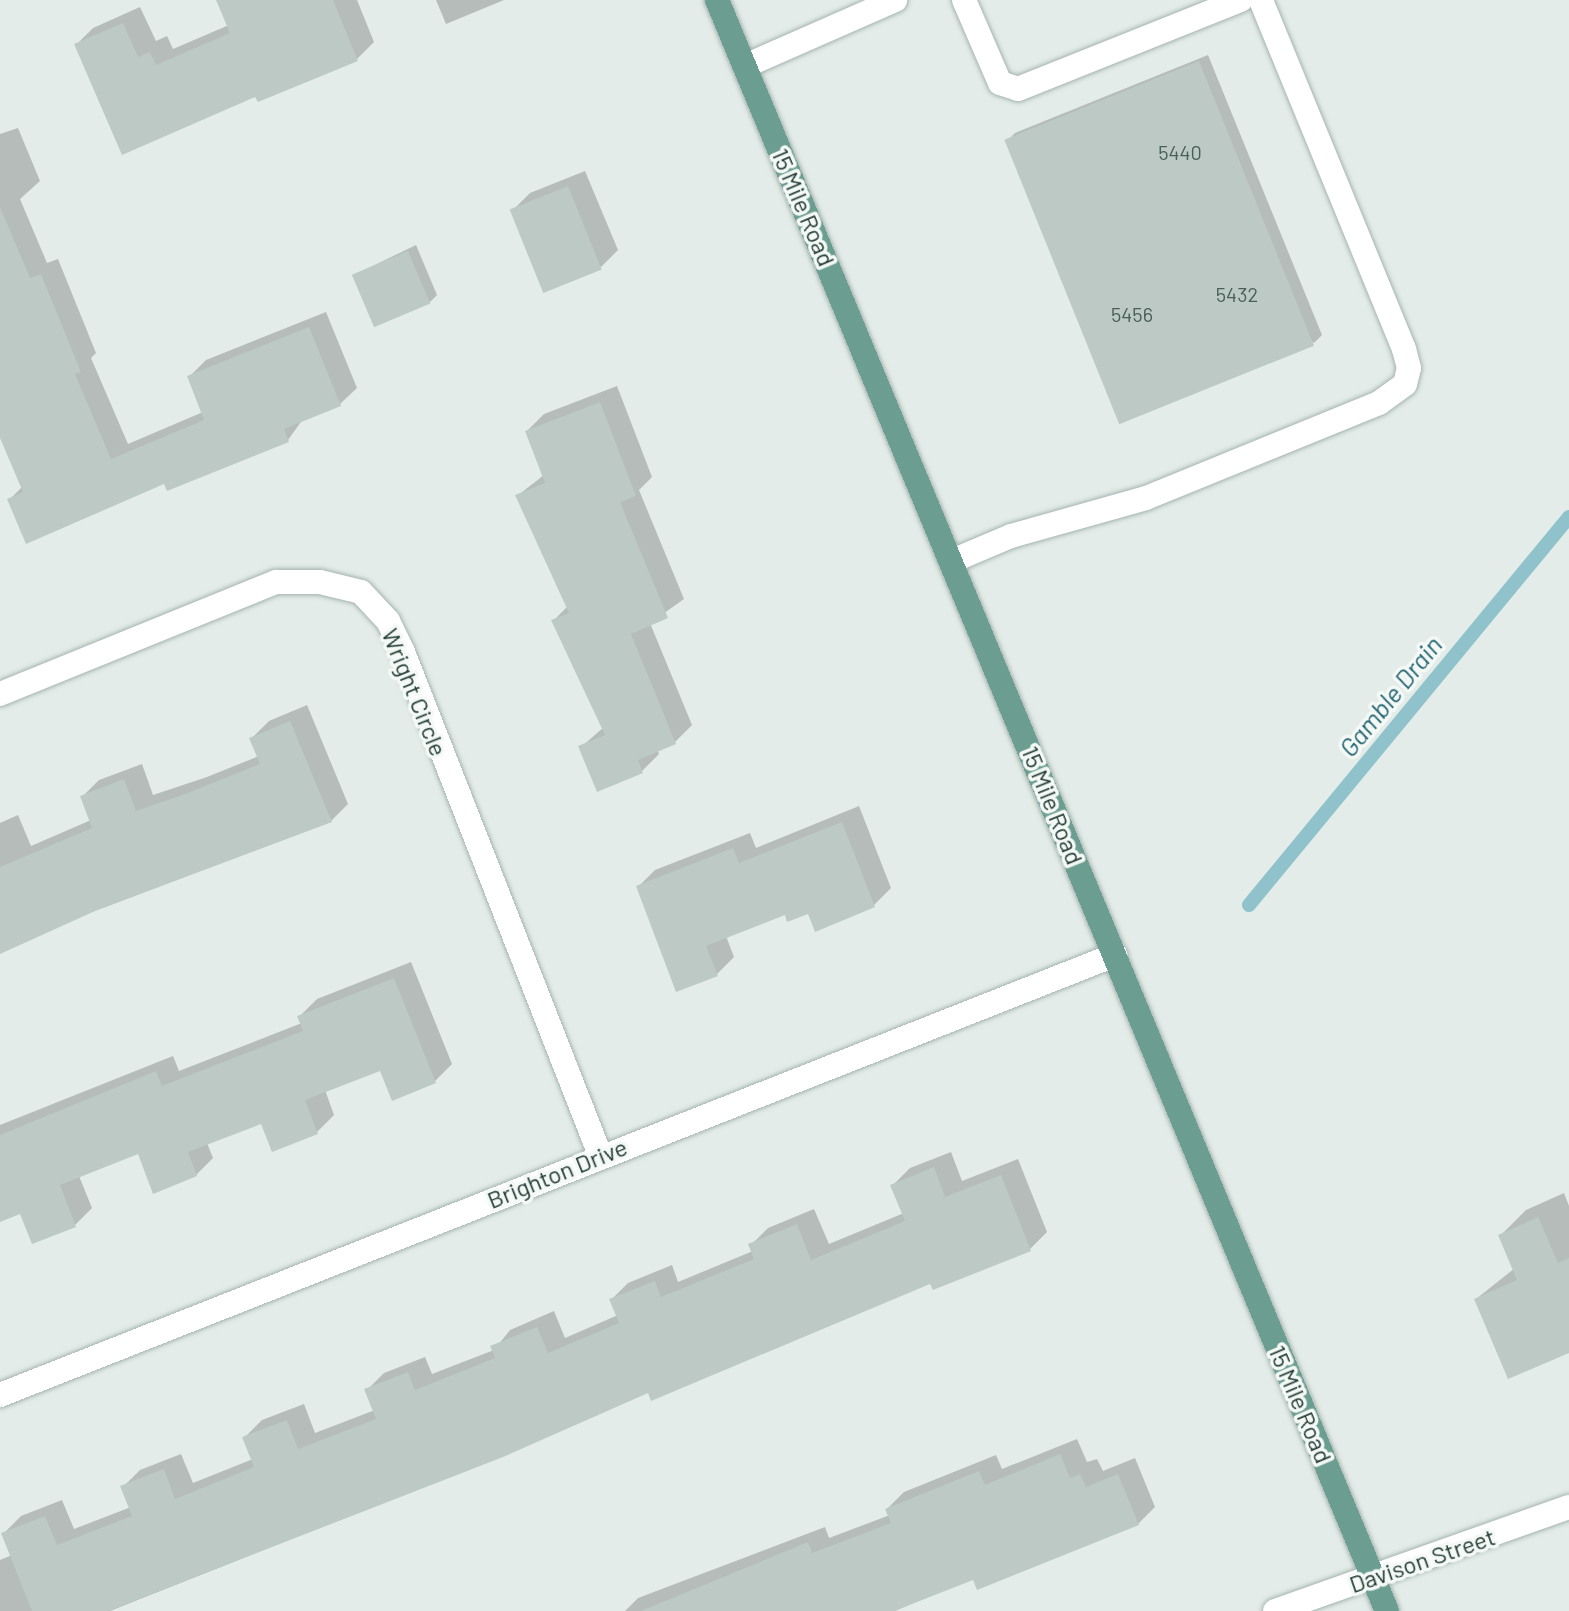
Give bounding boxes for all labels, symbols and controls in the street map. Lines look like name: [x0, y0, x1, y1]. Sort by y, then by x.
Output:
house number: 5440: [1158, 140, 1202, 164]
street label: 15 Mile Road: [766, 144, 842, 270]
house number: 5432: [1216, 282, 1258, 306]
house number: 5456: [1111, 302, 1153, 326]
street label: Wright Circle: [376, 624, 454, 760]
water label: Gamble Drain: [1332, 629, 1448, 763]
street label: 15 Mile Road: [1016, 742, 1090, 868]
street label: Brighton Drive: [483, 1132, 631, 1214]
street label: 15 Mile Road: [1263, 1341, 1339, 1467]
street label: Davison Street: [1345, 1522, 1499, 1598]

